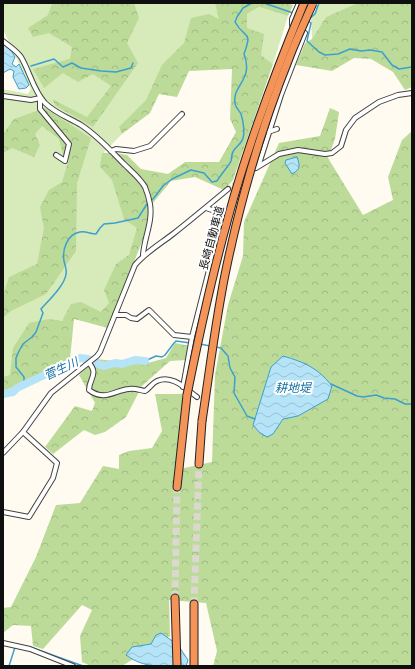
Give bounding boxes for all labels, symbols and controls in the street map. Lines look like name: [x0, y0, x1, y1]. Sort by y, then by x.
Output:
street label: 長崎自動車道: [197, 204, 227, 272]
water label: 菅生川: [42, 354, 82, 383]
water label: 耕地堤: [275, 381, 313, 395]

